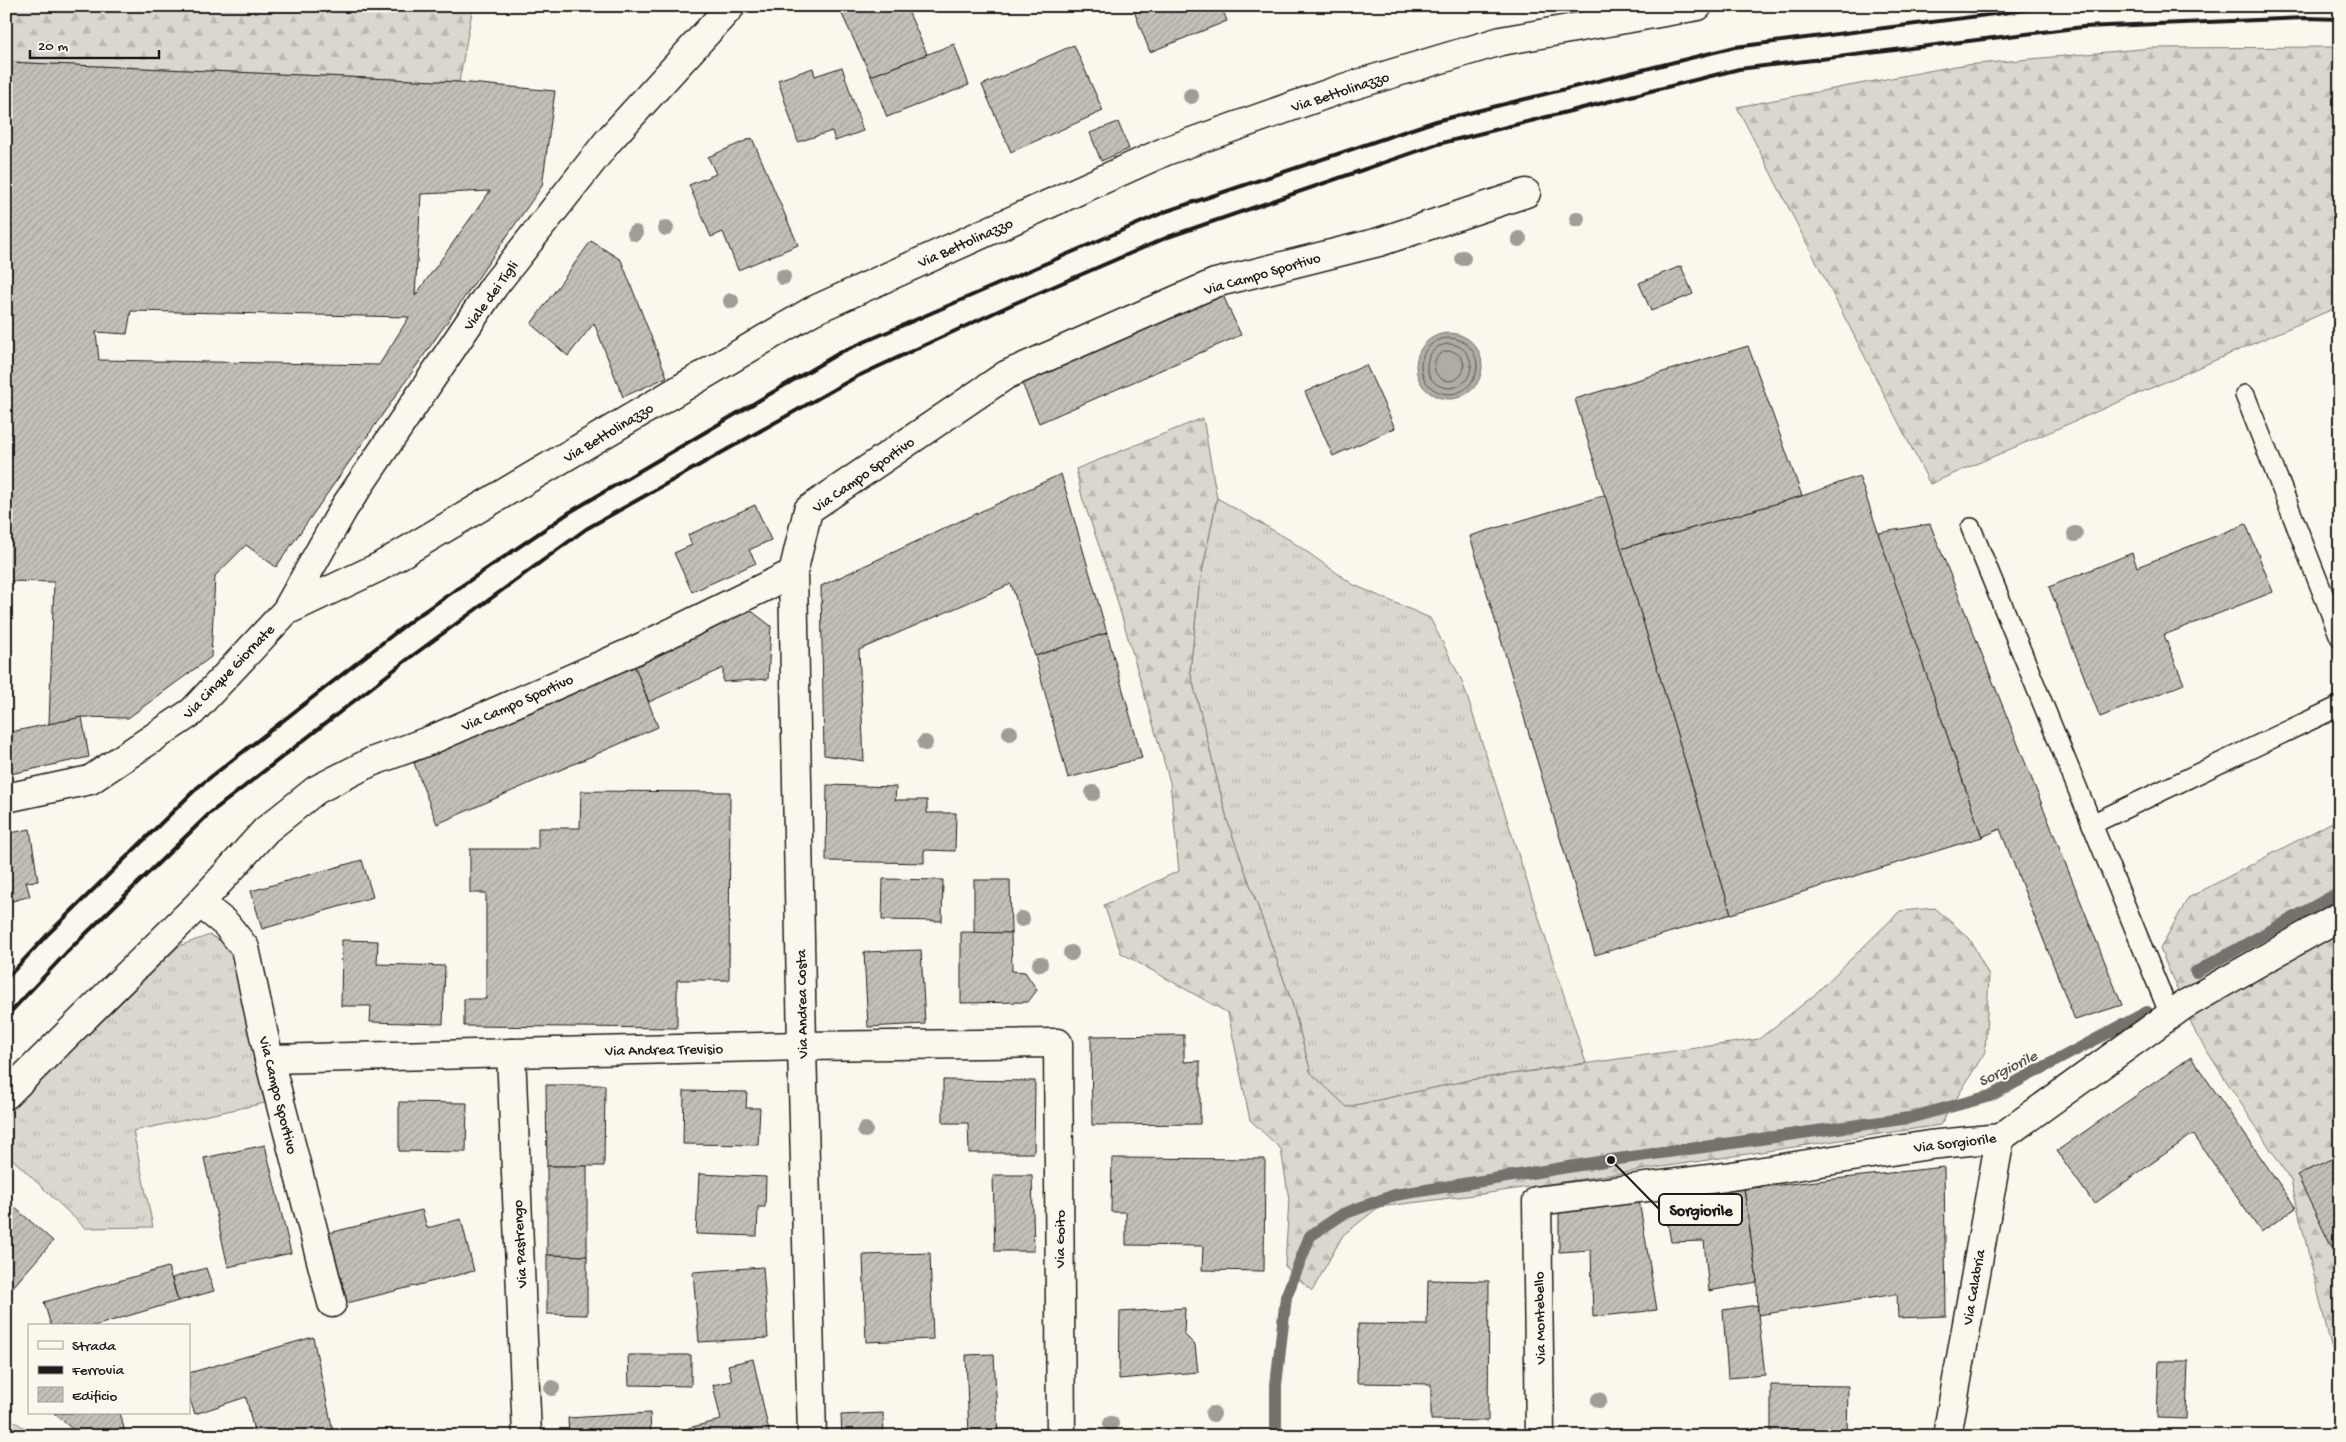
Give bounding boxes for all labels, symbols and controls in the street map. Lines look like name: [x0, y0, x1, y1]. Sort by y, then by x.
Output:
scale bar: [30, 28, 159, 60]
text: 20 m: [38, 38, 68, 56]
street label: Via Bettolinazzo: [1288, 69, 1392, 118]
street label: Via Bettolinazzo: [915, 215, 1016, 273]
street label: Via Campo Sportivo: [1201, 250, 1323, 300]
street label: Viale dei Tigli: [460, 258, 523, 335]
street label: Via Bettolinazzo: [560, 400, 658, 468]
street label: Via Campo Sportivo: [809, 434, 919, 518]
street label: Via Cinque Giornate: [179, 621, 279, 724]
street label: Via Campo Sportivo: [458, 671, 577, 737]
street label: Via Andrea Costa: [793, 949, 813, 1060]
street label: Via Campo Sportivo: [254, 1034, 300, 1156]
street label: Via Andrea Trevisio: [604, 1041, 724, 1061]
water label: Sorgiorile: [1976, 1047, 2042, 1093]
street label: Via Sorgiorile: [1912, 1130, 1998, 1158]
callout: Sorgiorile: [1659, 1194, 1742, 1225]
street label: Via Pastrengo: [510, 1199, 532, 1289]
text: Sorgiorile: [1669, 1203, 1733, 1222]
street label: Via Goito: [1052, 1210, 1070, 1269]
street label: Via Calabria: [1959, 1248, 1991, 1328]
street label: Via Montebello: [1531, 1271, 1551, 1365]
legend: [28, 1324, 190, 1414]
text: Strada: [72, 1338, 117, 1356]
text: Ferrovia: [71, 1362, 125, 1380]
text: Edificio: [72, 1388, 118, 1406]

